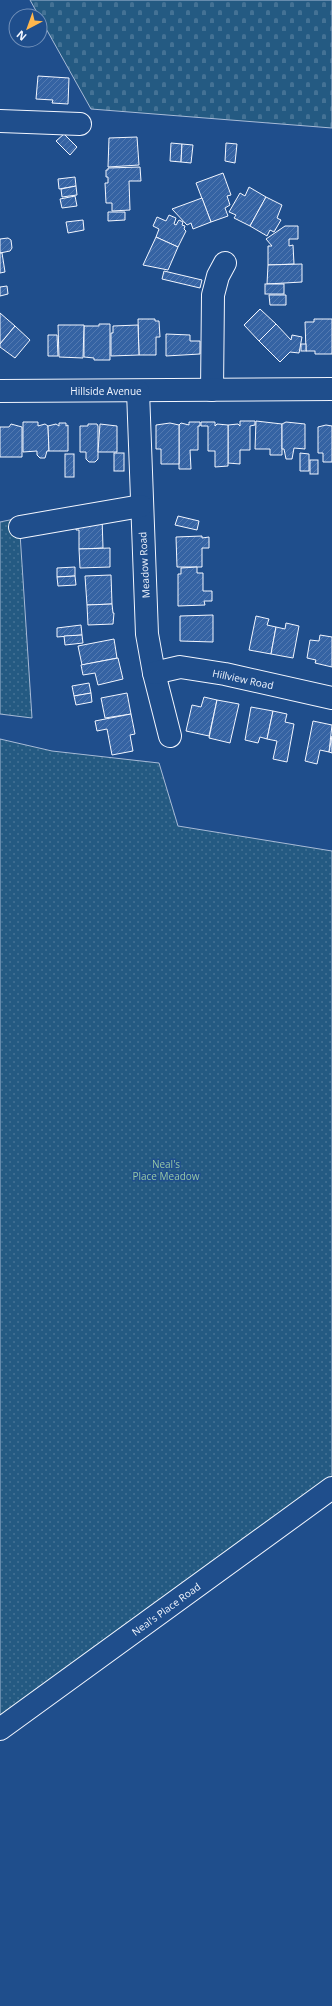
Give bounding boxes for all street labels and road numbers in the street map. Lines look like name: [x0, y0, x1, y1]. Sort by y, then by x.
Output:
street label: Hillside Avenue: [70, 384, 142, 398]
street label: Meadow Road: [135, 531, 153, 599]
street label: Hillview Road: [211, 666, 275, 692]
street label: Neal's Place Road: [129, 1579, 203, 1639]

